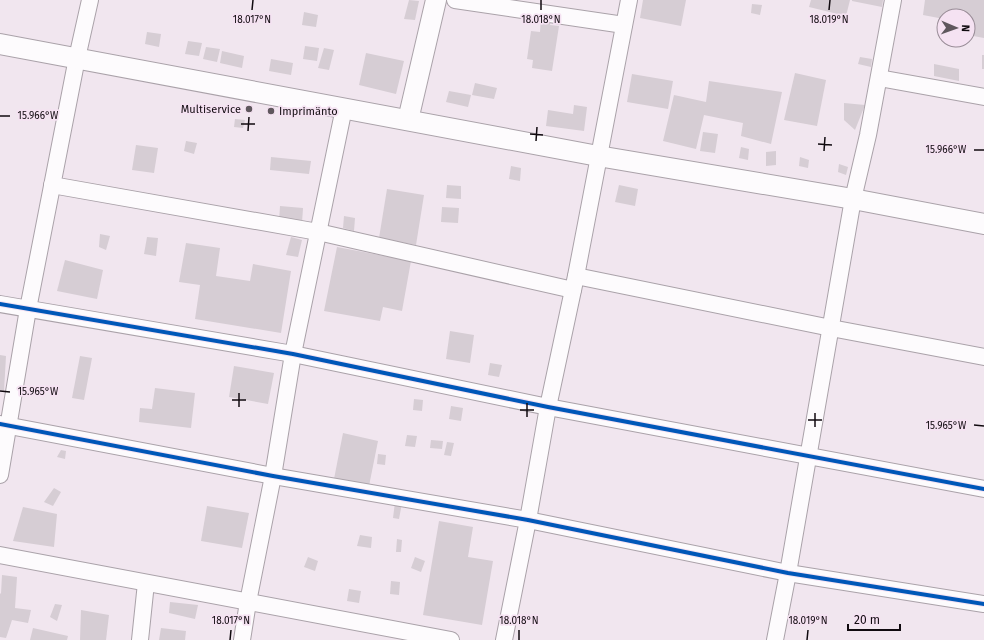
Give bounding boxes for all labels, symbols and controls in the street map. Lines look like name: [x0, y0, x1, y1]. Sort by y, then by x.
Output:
north arrow: [936, 8, 976, 48]
text: 18.017°N: [233, 14, 271, 26]
text: 18.018°N: [521, 14, 561, 26]
text: 18.019°N: [809, 14, 849, 26]
text: N: [959, 24, 972, 32]
place label: Multiservice: [181, 103, 241, 116]
marker: Multiservice: [244, 104, 254, 114]
place label: Imprimänto: [279, 105, 338, 118]
marker: Imprimänto: [266, 106, 276, 116]
text: 15.966°W: [18, 110, 59, 122]
text: 15.966°W: [926, 144, 967, 156]
text: 15.965°W: [18, 386, 59, 398]
text: 15.965°W: [926, 420, 967, 432]
scale bar: [848, 606, 900, 632]
text: 20 m: [854, 613, 880, 627]
text: 18.017°N: [212, 615, 250, 627]
text: 18.018°N: [499, 615, 539, 627]
text: 18.019°N: [788, 615, 828, 627]

